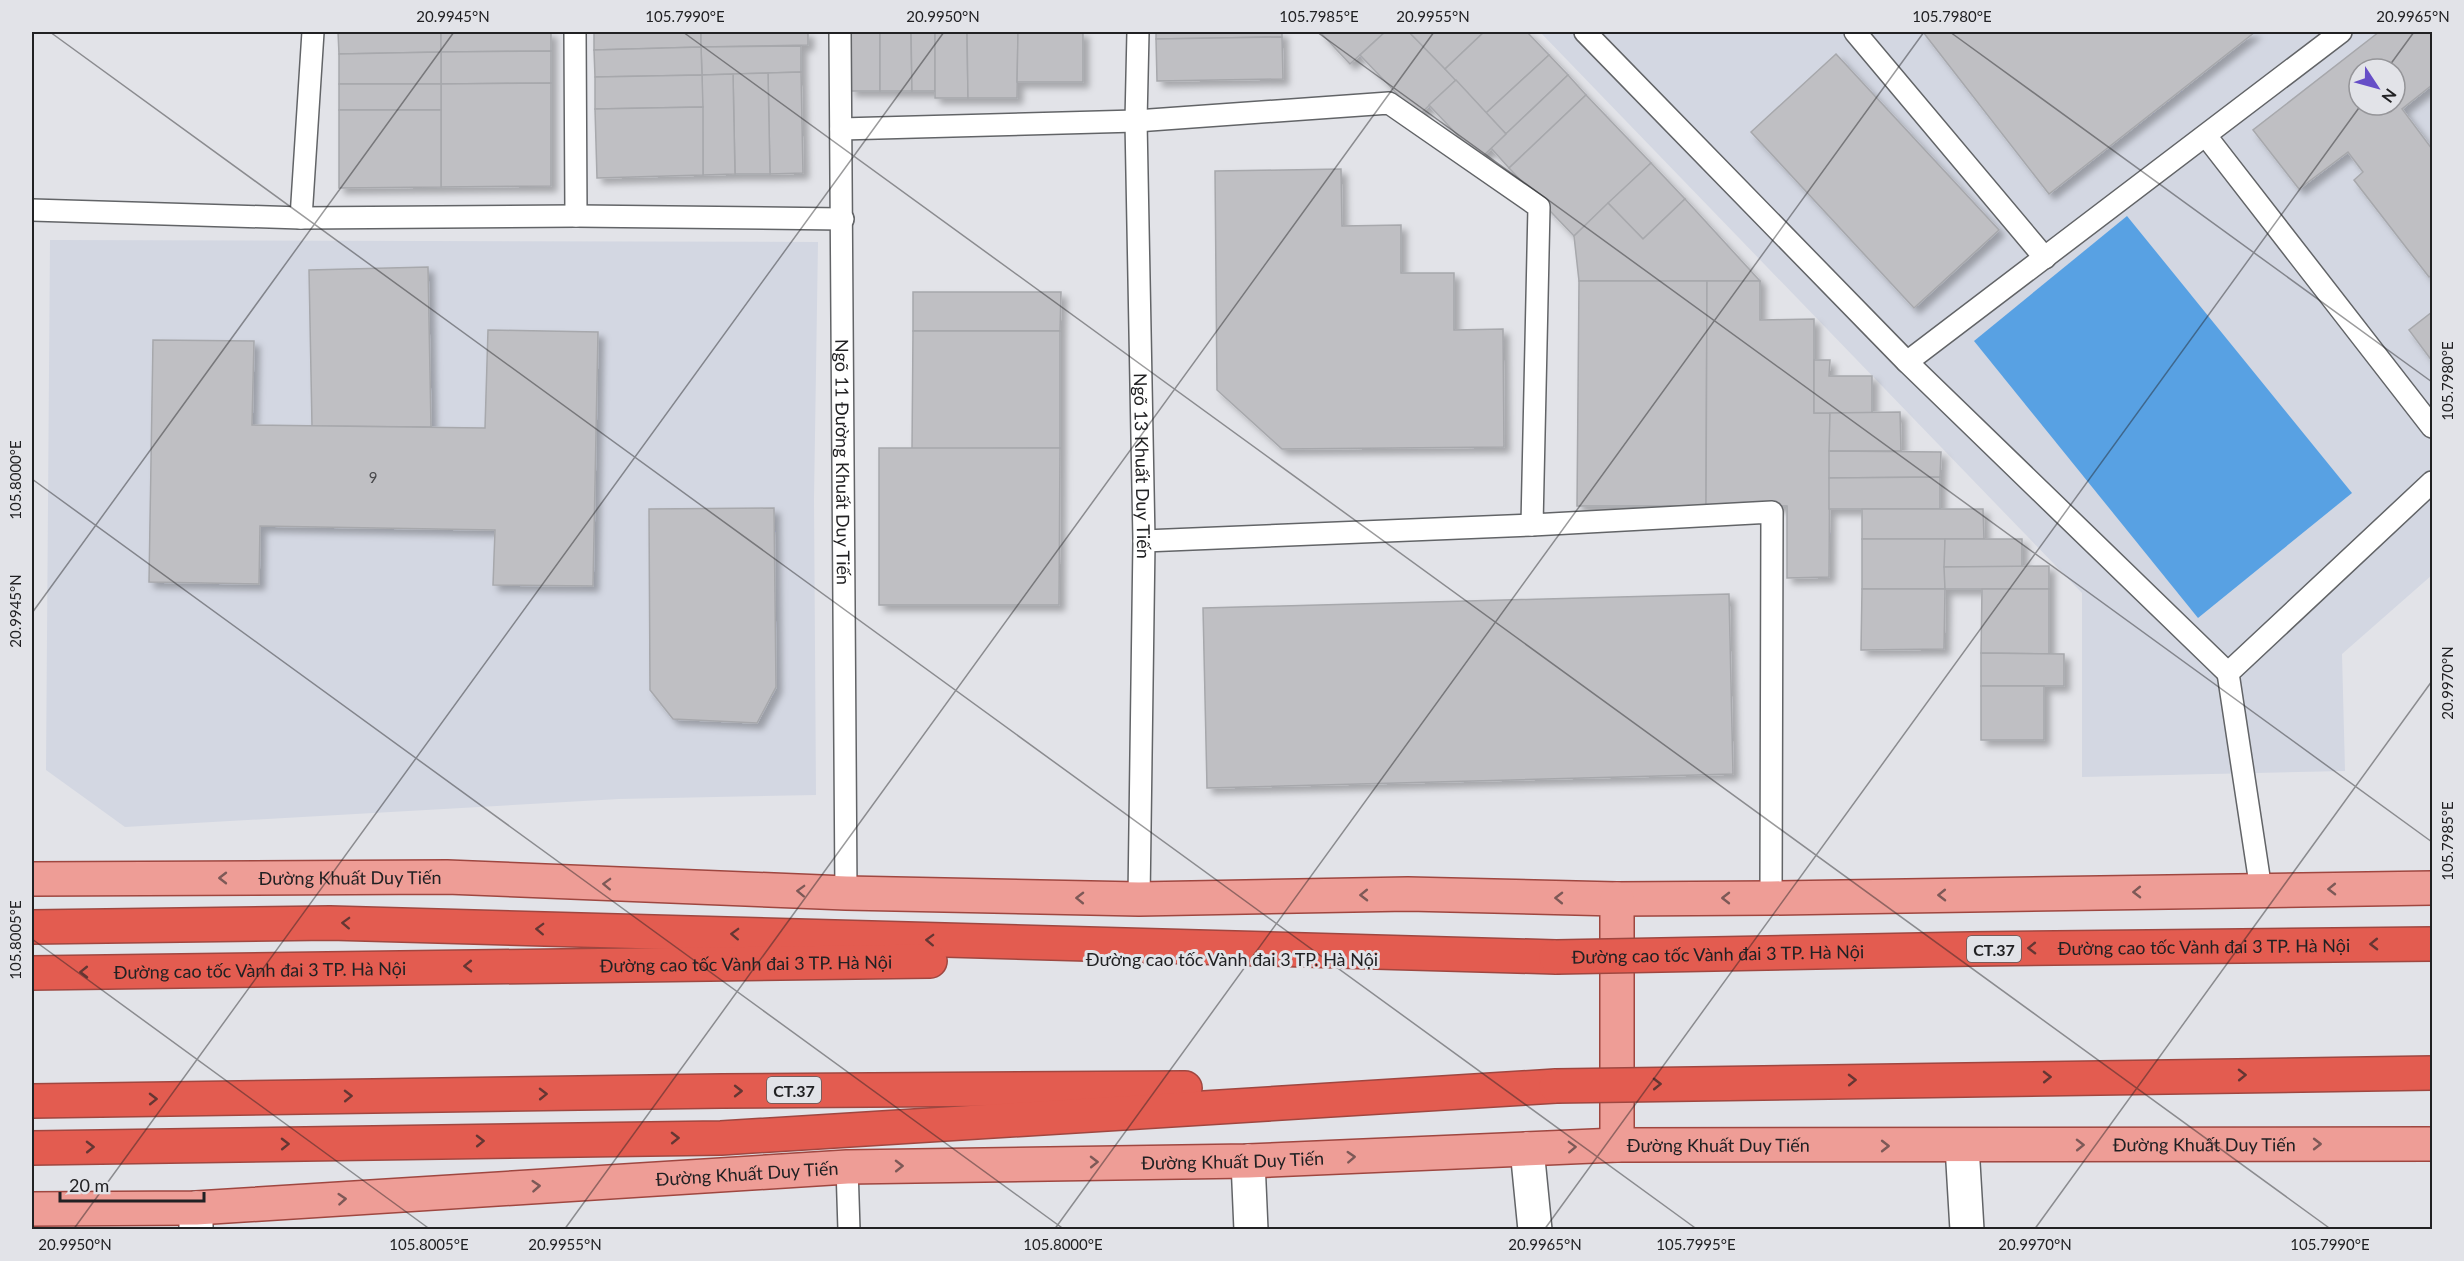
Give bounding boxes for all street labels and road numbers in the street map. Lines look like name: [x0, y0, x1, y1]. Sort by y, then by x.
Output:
street label: Ngõ 11 Đường Khuất Duy Tiến: [831, 339, 855, 585]
street label: Ngõ 13 Khuất Duy Tiến: [1130, 373, 1155, 559]
street label: Đường Khuất Duy Tiến: [258, 866, 442, 889]
street label: Đường cao tốc Vành đai 3 TP. Hà Nội: [2057, 934, 2350, 959]
road number: CT.37: [1967, 936, 2021, 962]
street label: Đường cao tốc Vành đai 3 TP. Hà Nội: [1571, 940, 1864, 968]
street label: Đường cao tốc Vành đai 3 TP. Hà Nội: [1086, 948, 1378, 970]
street label: Đường cao tốc Vành đai 3 TP. Hà Nội: [599, 951, 892, 976]
street label: Đường cao tốc Vành đai 3 TP. Hà Nội: [114, 957, 406, 983]
road number: CT.37: [767, 1077, 821, 1103]
street label: Đường Khuất Duy Tiến: [2113, 1133, 2296, 1155]
street label: Đường Khuất Duy Tiến: [1627, 1134, 1810, 1156]
street label: Đường Khuất Duy Tiến: [1141, 1147, 1325, 1174]
street label: Đường Khuất Duy Tiến: [655, 1157, 839, 1190]

